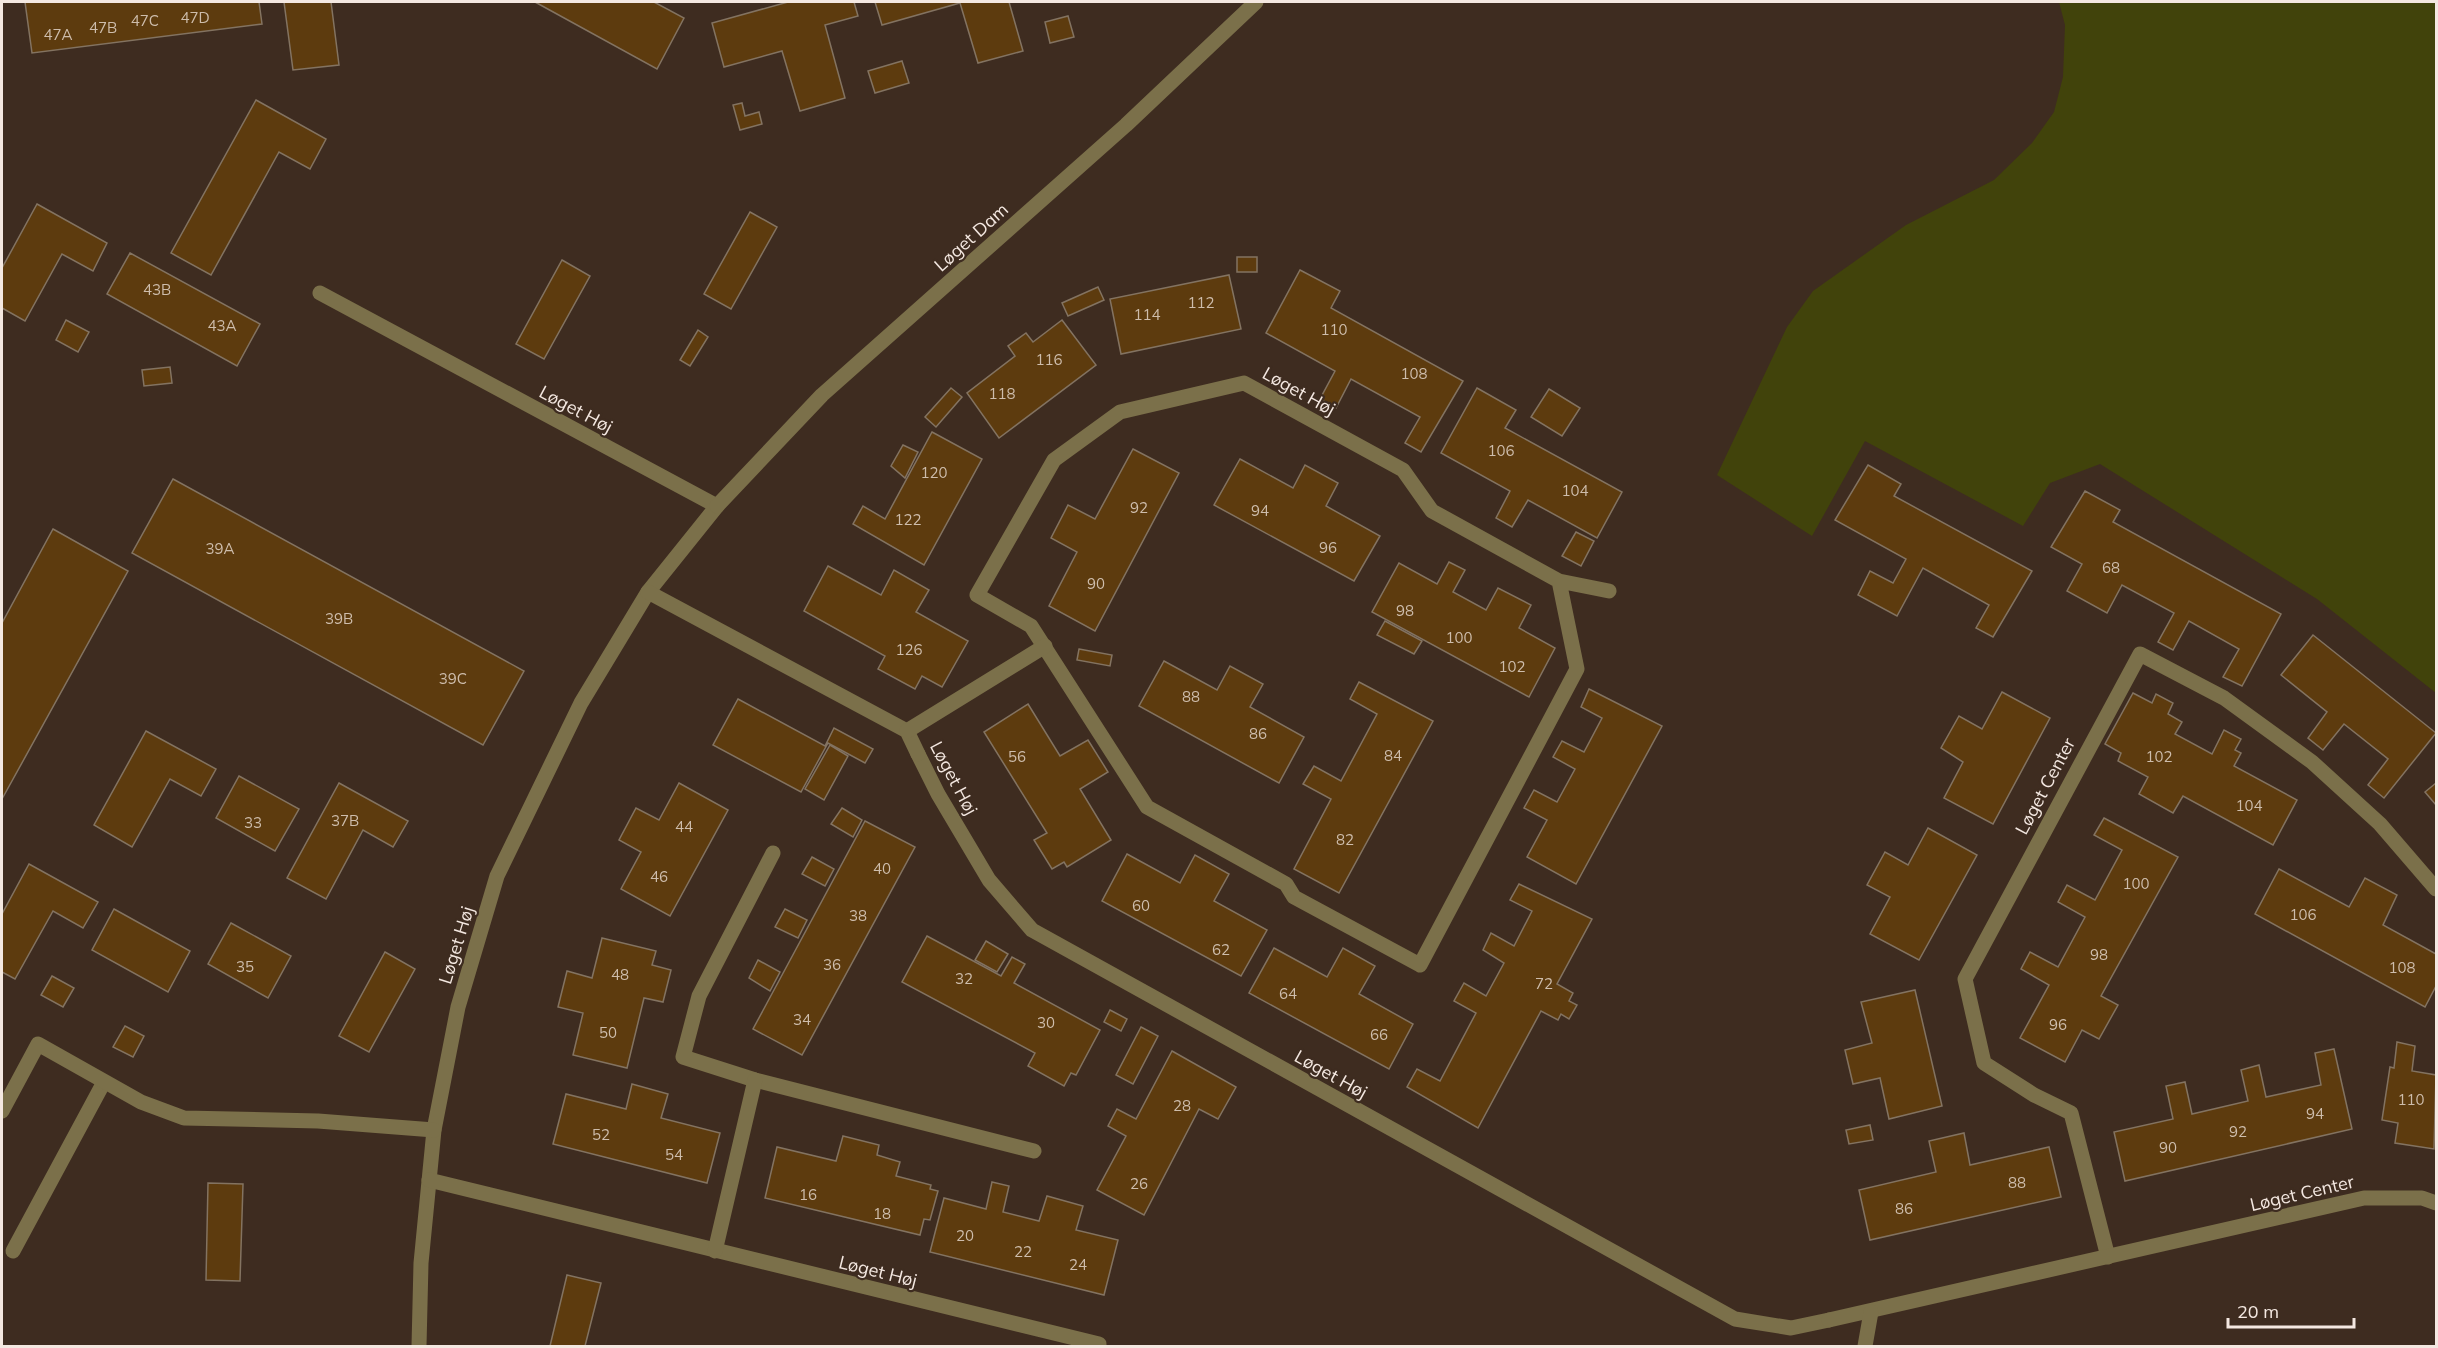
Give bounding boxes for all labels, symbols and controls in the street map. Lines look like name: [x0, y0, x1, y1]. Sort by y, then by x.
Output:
house number: 47D: [180, 8, 210, 27]
house number: 47C: [131, 11, 159, 30]
house number: 47B: [89, 18, 117, 37]
house number: 47A: [43, 25, 73, 44]
street label: Løget Dam: [929, 198, 1013, 276]
house number: 43B: [143, 280, 171, 299]
house number: 112: [1187, 293, 1215, 312]
house number: 114: [1133, 305, 1161, 324]
house number: 43A: [207, 316, 237, 335]
house number: 110: [1320, 320, 1348, 339]
house number: 116: [1035, 350, 1063, 369]
street label: Løget Høj: [1258, 362, 1340, 420]
house number: 108: [1400, 364, 1428, 383]
street label: Løget Høj: [535, 380, 617, 438]
house number: 118: [988, 384, 1016, 403]
house number: 106: [1487, 441, 1515, 460]
house number: 120: [920, 463, 948, 482]
house number: 104: [1561, 481, 1589, 500]
house number: 92: [1130, 498, 1148, 517]
house number: 94: [1251, 501, 1269, 520]
house number: 122: [894, 510, 922, 529]
house number: 96: [1319, 538, 1337, 557]
house number: 39A: [205, 539, 235, 558]
house number: 68: [2102, 558, 2120, 577]
house number: 90: [1087, 574, 1105, 593]
house number: 98: [1396, 601, 1414, 620]
house number: 39B: [325, 609, 353, 628]
house number: 100: [1445, 628, 1473, 647]
house number: 126: [895, 640, 923, 659]
house number: 102: [1498, 657, 1526, 676]
house number: 39C: [439, 669, 467, 688]
house number: 88: [1182, 687, 1200, 706]
house number: 86: [1249, 724, 1267, 743]
street label: Løget Center: [2010, 733, 2080, 838]
street label: Løget Høj: [925, 737, 983, 819]
house number: 84: [1384, 746, 1402, 765]
house number: 56: [1008, 747, 1026, 766]
house number: 102: [2145, 747, 2173, 766]
house number: 104: [2235, 796, 2263, 815]
house number: 37B: [331, 811, 359, 830]
house number: 33: [244, 813, 262, 832]
house number: 44: [675, 817, 693, 836]
house number: 82: [1336, 830, 1354, 849]
house number: 40: [873, 859, 891, 878]
house number: 46: [650, 867, 668, 886]
house number: 100: [2122, 874, 2150, 893]
house number: 60: [1132, 896, 1150, 915]
street label: Løget Høj: [433, 903, 479, 987]
house number: 106: [2289, 905, 2317, 924]
house number: 38: [849, 906, 867, 925]
house number: 62: [1212, 940, 1230, 959]
house number: 98: [2090, 945, 2108, 964]
house number: 36: [823, 955, 841, 974]
house number: 35: [236, 957, 254, 976]
house number: 108: [2388, 958, 2416, 977]
house number: 48: [611, 965, 629, 984]
house number: 32: [955, 969, 973, 988]
house number: 72: [1535, 974, 1553, 993]
house number: 64: [1279, 984, 1297, 1003]
house number: 34: [793, 1010, 811, 1029]
house number: 30: [1037, 1013, 1055, 1032]
house number: 96: [2049, 1015, 2067, 1034]
house number: 50: [599, 1023, 617, 1042]
house number: 66: [1370, 1025, 1388, 1044]
street label: Løget Høj: [1290, 1045, 1372, 1103]
house number: 110: [2397, 1090, 2425, 1109]
house number: 28: [1173, 1096, 1191, 1115]
house number: 94: [2306, 1104, 2324, 1123]
house number: 92: [2229, 1122, 2247, 1141]
house number: 52: [592, 1125, 610, 1144]
house number: 90: [2159, 1138, 2177, 1157]
house number: 54: [665, 1145, 683, 1164]
street label: Løget Center: [2248, 1170, 2357, 1216]
house number: 88: [2008, 1173, 2026, 1192]
house number: 26: [1130, 1174, 1148, 1193]
house number: 16: [799, 1185, 817, 1204]
house number: 86: [1895, 1199, 1913, 1218]
house number: 18: [873, 1204, 891, 1223]
house number: 20: [956, 1226, 974, 1245]
house number: 22: [1014, 1242, 1032, 1261]
street label: Løget Høj: [836, 1250, 920, 1292]
house number: 24: [1069, 1255, 1087, 1274]
scale bar: [2228, 1291, 2354, 1329]
text: 20 m: [2237, 1300, 2279, 1323]

